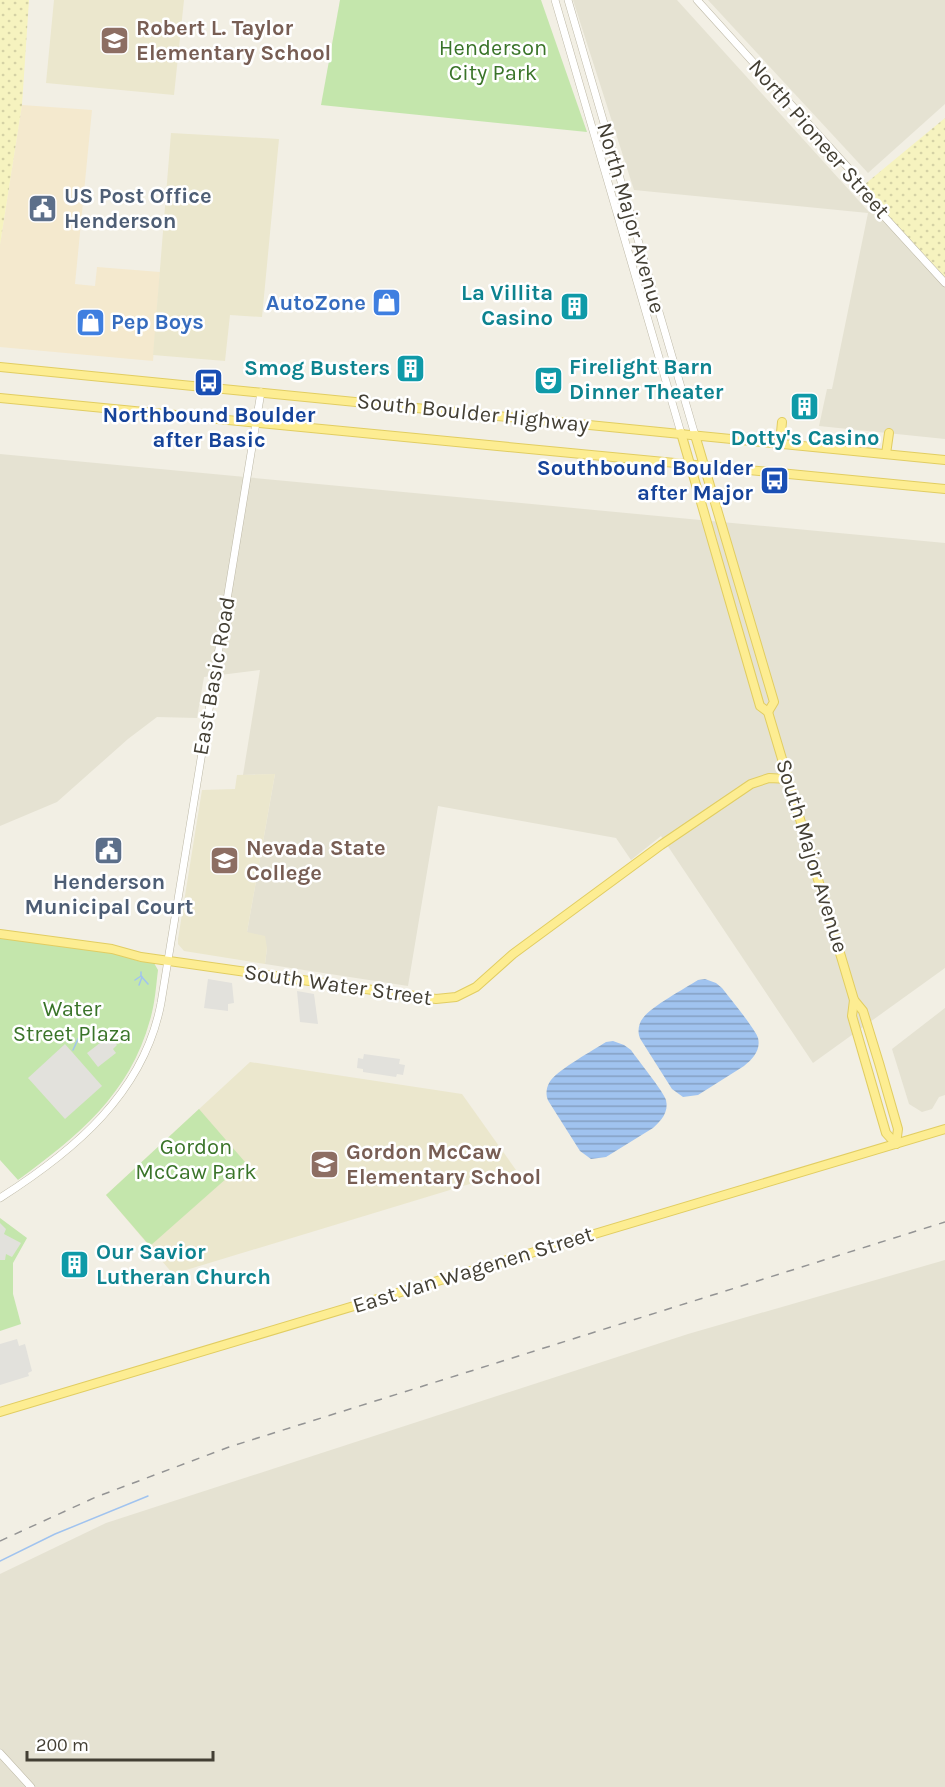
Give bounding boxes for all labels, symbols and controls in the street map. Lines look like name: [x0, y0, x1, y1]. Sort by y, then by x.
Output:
place label: Robert L. Taylor Elementary School: [136, 15, 331, 66]
school or university icon: Robert L. Taylor Elementary School: [99, 25, 131, 57]
park label: Henderson City Park: [439, 35, 547, 86]
street label: North Pioneer Street: [743, 54, 895, 224]
street label: North Major Avenue: [591, 120, 671, 316]
place label: US Post Office Henderson: [64, 183, 212, 234]
public building icon: US Post Office Henderson: [27, 193, 59, 225]
place label: La Villita Casino: [461, 280, 553, 331]
shop icon: AutoZone: [371, 287, 403, 319]
place label: AutoZone: [266, 290, 366, 316]
building icon: La Villita Casino: [558, 290, 590, 322]
shop icon: Pep Boys: [74, 306, 106, 338]
place label: Pep Boys: [111, 309, 204, 335]
building icon: Smog Busters: [395, 352, 427, 384]
place label: Firelight Barn Dinner Theater: [569, 354, 724, 405]
place label: Smog Busters: [244, 355, 390, 381]
theatre icon: Firelight Barn Dinner Theater: [532, 364, 564, 396]
bus stop icon: Northbound Boulder after Basic: [193, 367, 225, 399]
street label: South Boulder Highway: [356, 388, 590, 438]
building icon: Dotty's Casino: [789, 390, 821, 422]
place label: Northbound Boulder after Basic: [103, 402, 316, 453]
place label: Dotty's Casino: [731, 425, 879, 451]
place label: Southbound Boulder after Major: [537, 455, 753, 506]
bus stop icon: Southbound Boulder after Major: [758, 465, 790, 497]
street label: East Basic Road: [187, 595, 241, 757]
street label: South Major Avenue: [770, 756, 854, 956]
public building icon: Henderson Municipal Court: [93, 834, 125, 866]
place label: Nevada State College: [246, 835, 386, 886]
school or university icon: Nevada State College: [209, 845, 241, 877]
place label: Henderson Municipal Court: [25, 869, 194, 920]
street label: South Water Street: [242, 959, 434, 1011]
park label: Water Street Plaza: [13, 996, 131, 1047]
park label: Gordon McCaw Park: [135, 1134, 257, 1185]
place label: Gordon McCaw Elementary School: [346, 1139, 541, 1190]
school or university icon: Gordon McCaw Elementary School: [309, 1149, 341, 1181]
street label: East Van Wagenen Street: [350, 1221, 596, 1319]
place label: Our Savior Lutheran Church: [96, 1239, 271, 1290]
building icon: Our Savior Lutheran Church: [59, 1249, 91, 1281]
scale bar: [27, 1724, 213, 1762]
text: 200 m: [36, 1734, 89, 1756]

